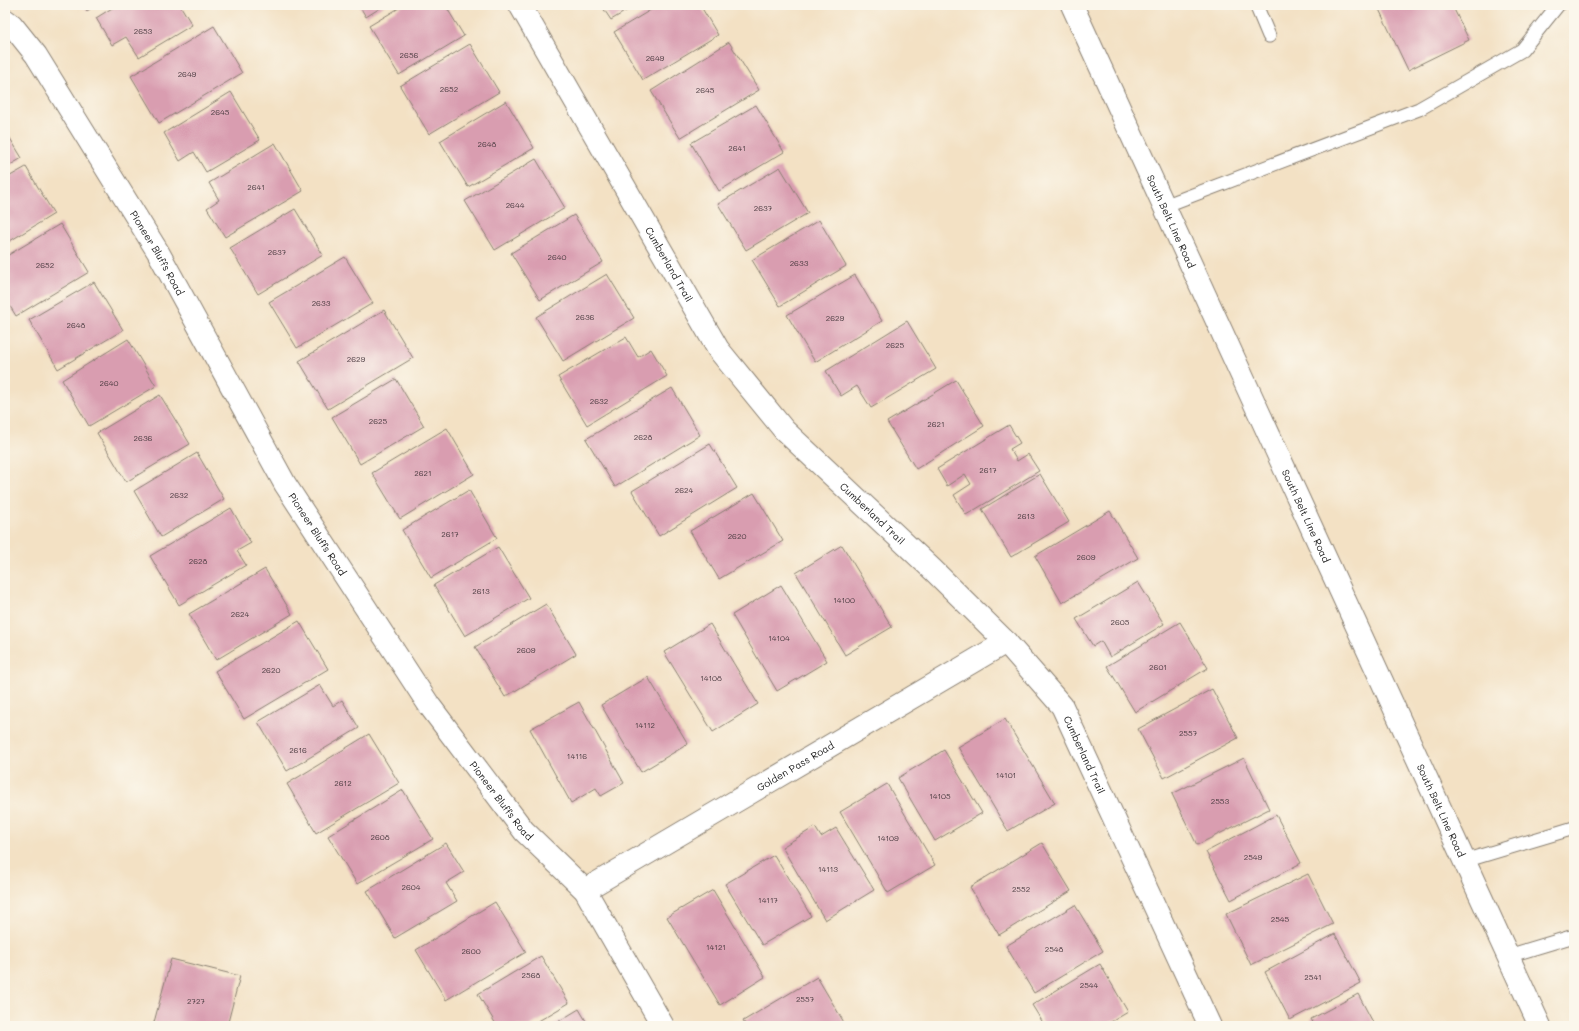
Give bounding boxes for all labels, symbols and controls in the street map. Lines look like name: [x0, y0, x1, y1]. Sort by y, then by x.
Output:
house number: 2653: [134, 26, 153, 36]
house number: 2656: [400, 50, 419, 60]
house number: 2649: [646, 53, 665, 63]
house number: 2649: [178, 69, 197, 79]
house number: 2652: [440, 84, 458, 94]
house number: 2645: [696, 85, 715, 95]
house number: 2645: [211, 107, 230, 117]
house number: 2648: [478, 139, 497, 149]
house number: 2641: [728, 143, 746, 153]
street label: South Belt Line Road: [1144, 172, 1199, 270]
house number: 2641: [247, 182, 265, 192]
house number: 2644: [506, 200, 525, 210]
house number: 2637: [754, 203, 773, 213]
street label: Pioneer Bluffs Road: [127, 208, 187, 298]
street label: Cumberland Trail: [642, 224, 696, 304]
house number: 2637: [268, 247, 287, 257]
house number: 2640: [548, 252, 567, 262]
house number: 2633: [790, 258, 809, 268]
house number: 2652: [36, 260, 54, 270]
house number: 2633: [312, 298, 331, 308]
house number: 2636: [576, 312, 595, 322]
house number: 2629: [826, 313, 845, 323]
house number: 2648: [67, 320, 86, 330]
house number: 2625: [886, 340, 905, 350]
house number: 2629: [347, 354, 366, 364]
house number: 2640: [100, 378, 119, 388]
house number: 2632: [590, 396, 608, 406]
house number: 2625: [369, 416, 388, 426]
house number: 2621: [927, 419, 945, 429]
house number: 2628: [634, 432, 652, 442]
house number: 2636: [134, 433, 153, 443]
house number: 2617: [979, 465, 997, 475]
street label: South Belt Line Road: [1279, 467, 1334, 565]
house number: 2621: [414, 468, 432, 478]
street label: Cumberland Trail: [837, 479, 908, 547]
house number: 2624: [675, 485, 694, 495]
house number: 2632: [170, 490, 188, 500]
street label: Pioneer Bluffs Road: [285, 490, 350, 578]
house number: 2613: [1017, 511, 1035, 521]
house number: 2617: [441, 529, 459, 539]
house number: 2620: [728, 531, 746, 541]
house number: 2609: [1077, 552, 1096, 562]
house number: 2628: [189, 556, 207, 566]
house number: 2613: [472, 586, 490, 596]
house number: 14100: [833, 595, 855, 605]
house number: 2624: [231, 609, 250, 619]
house number: 2605: [1111, 617, 1130, 627]
house number: 14104: [768, 633, 790, 643]
house number: 2609: [517, 645, 536, 655]
house number: 2601: [1149, 662, 1167, 672]
house number: 2620: [262, 665, 280, 675]
house number: 14108: [700, 673, 722, 683]
street label: Cumberland Trail: [1060, 713, 1109, 796]
house number: 14112: [635, 720, 655, 730]
house number: 2557: [1179, 728, 1198, 738]
street label: Golden Pass Road: [754, 738, 836, 794]
house number: 2616: [289, 745, 307, 755]
house number: 14116: [567, 751, 587, 761]
street label: Pioneer Bluffs Road: [467, 758, 536, 843]
street label: South Belt Line Road: [1414, 762, 1469, 859]
house number: 14101: [996, 770, 1016, 780]
house number: 2612: [334, 778, 352, 788]
house number: 14105: [929, 791, 951, 801]
house number: 2553: [1211, 796, 1230, 806]
house number: 2608: [370, 832, 390, 842]
house number: 14109: [877, 833, 899, 843]
house number: 2549: [1244, 852, 1263, 862]
house number: 14113: [818, 864, 838, 874]
house number: 2604: [402, 882, 421, 892]
house number: 2552: [1012, 884, 1030, 894]
house number: 14117: [758, 895, 778, 905]
house number: 2545: [1271, 914, 1290, 924]
house number: 14121: [706, 942, 726, 952]
house number: 2548: [1045, 944, 1063, 954]
house number: 2600: [461, 946, 481, 956]
house number: 2568: [522, 970, 541, 980]
house number: 2541: [1304, 972, 1322, 982]
house number: 2544: [1080, 980, 1099, 990]
house number: 2557: [796, 994, 815, 1004]
house number: 2727: [187, 996, 205, 1006]

